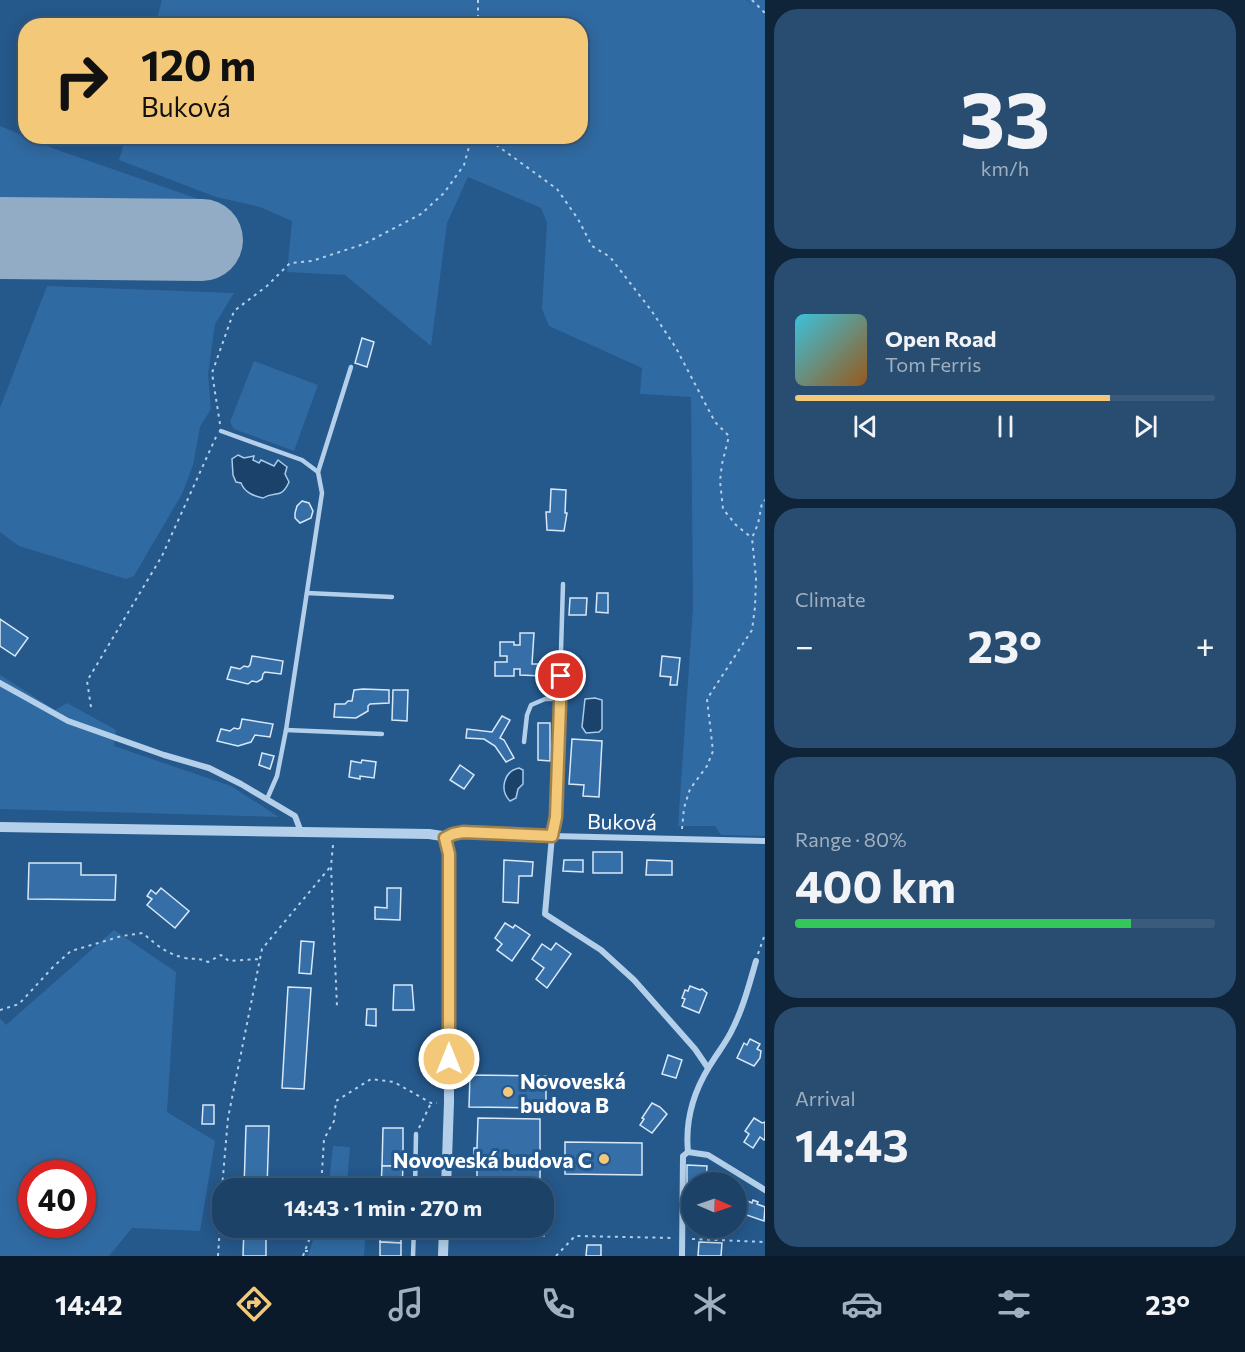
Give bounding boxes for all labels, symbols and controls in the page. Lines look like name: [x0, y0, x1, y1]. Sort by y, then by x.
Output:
text: 120 m: [141, 38, 256, 90]
icon: right: [42, 42, 120, 120]
text: 33: [960, 69, 1050, 164]
text: Buková: [141, 90, 231, 123]
text: km/h: [981, 156, 1029, 180]
text: Open Road: [885, 325, 996, 352]
text: Tom Ferris: [885, 352, 981, 376]
icon: previous: [849, 410, 882, 443]
icon: pause: [989, 410, 1022, 443]
icon: next: [1129, 410, 1162, 443]
text: Climate: [795, 587, 865, 611]
text: 23°: [968, 617, 1042, 672]
text: −: [795, 624, 814, 665]
text: +: [1196, 624, 1215, 665]
pin: [535, 650, 586, 701]
icon: arrive: [544, 659, 577, 692]
street label: Buková: [587, 808, 657, 834]
text: Range · 80%: [795, 827, 907, 851]
text: 400 km: [795, 857, 956, 912]
position arrow: [417, 1027, 481, 1091]
place label: Novoveská budova B: [520, 1068, 626, 1117]
marker: Novoveská budova B: [501, 1085, 515, 1099]
text: Arrival: [795, 1086, 856, 1110]
text: 14:43: [795, 1116, 909, 1171]
place label: Novoveská budova C: [393, 1147, 592, 1172]
marker: Novoveská budova C: [597, 1152, 611, 1166]
speed limit sign: 40: [18, 1160, 96, 1238]
north arrow: [681, 1172, 747, 1238]
map controls: [681, 1172, 747, 1238]
text: 14:43 · 1 min · 270 m: [284, 1194, 482, 1221]
icon: directions: [233, 1283, 275, 1325]
icon: music: [385, 1283, 427, 1325]
icon: phone: [537, 1283, 579, 1325]
icon: climate: [689, 1283, 731, 1325]
icon: car: [841, 1283, 883, 1325]
icon: filters: [993, 1283, 1035, 1325]
text: 14:42: [55, 1288, 123, 1321]
text: 23°: [1145, 1288, 1190, 1321]

